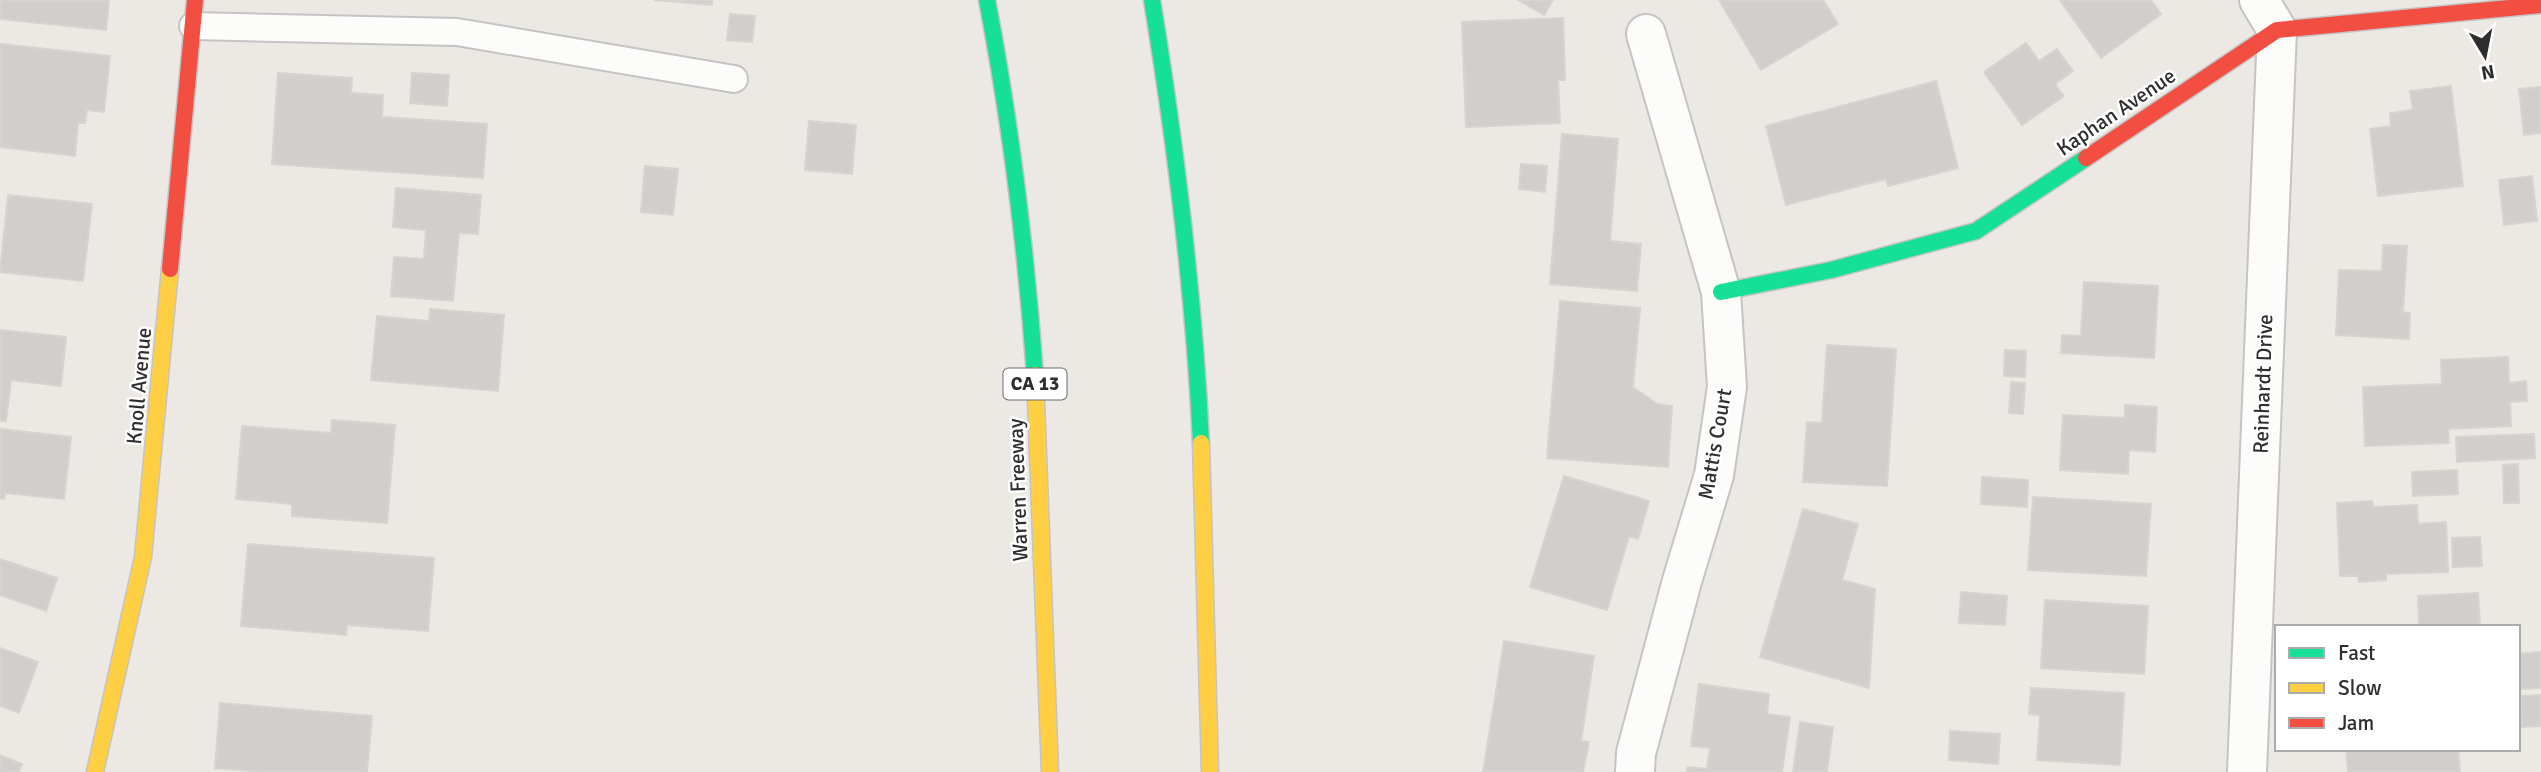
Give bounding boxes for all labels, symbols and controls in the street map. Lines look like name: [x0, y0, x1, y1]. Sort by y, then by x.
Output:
north arrow: [2450, 21, 2520, 91]
text: N: [2479, 59, 2496, 85]
street label: Kaphan Avenue: [2051, 63, 2181, 161]
street label: Reinhardt Drive: [2248, 314, 2278, 454]
street label: Knoll Avenue: [121, 326, 157, 446]
road number: CA 13: [1004, 368, 1066, 400]
street label: Mattis Court: [1692, 387, 1738, 501]
street label: Warren Freeway: [1003, 418, 1033, 562]
legend: [2275, 625, 2520, 751]
text: Fast: [2338, 640, 2375, 666]
text: Slow: [2338, 675, 2382, 701]
text: Jam: [2338, 710, 2374, 736]

